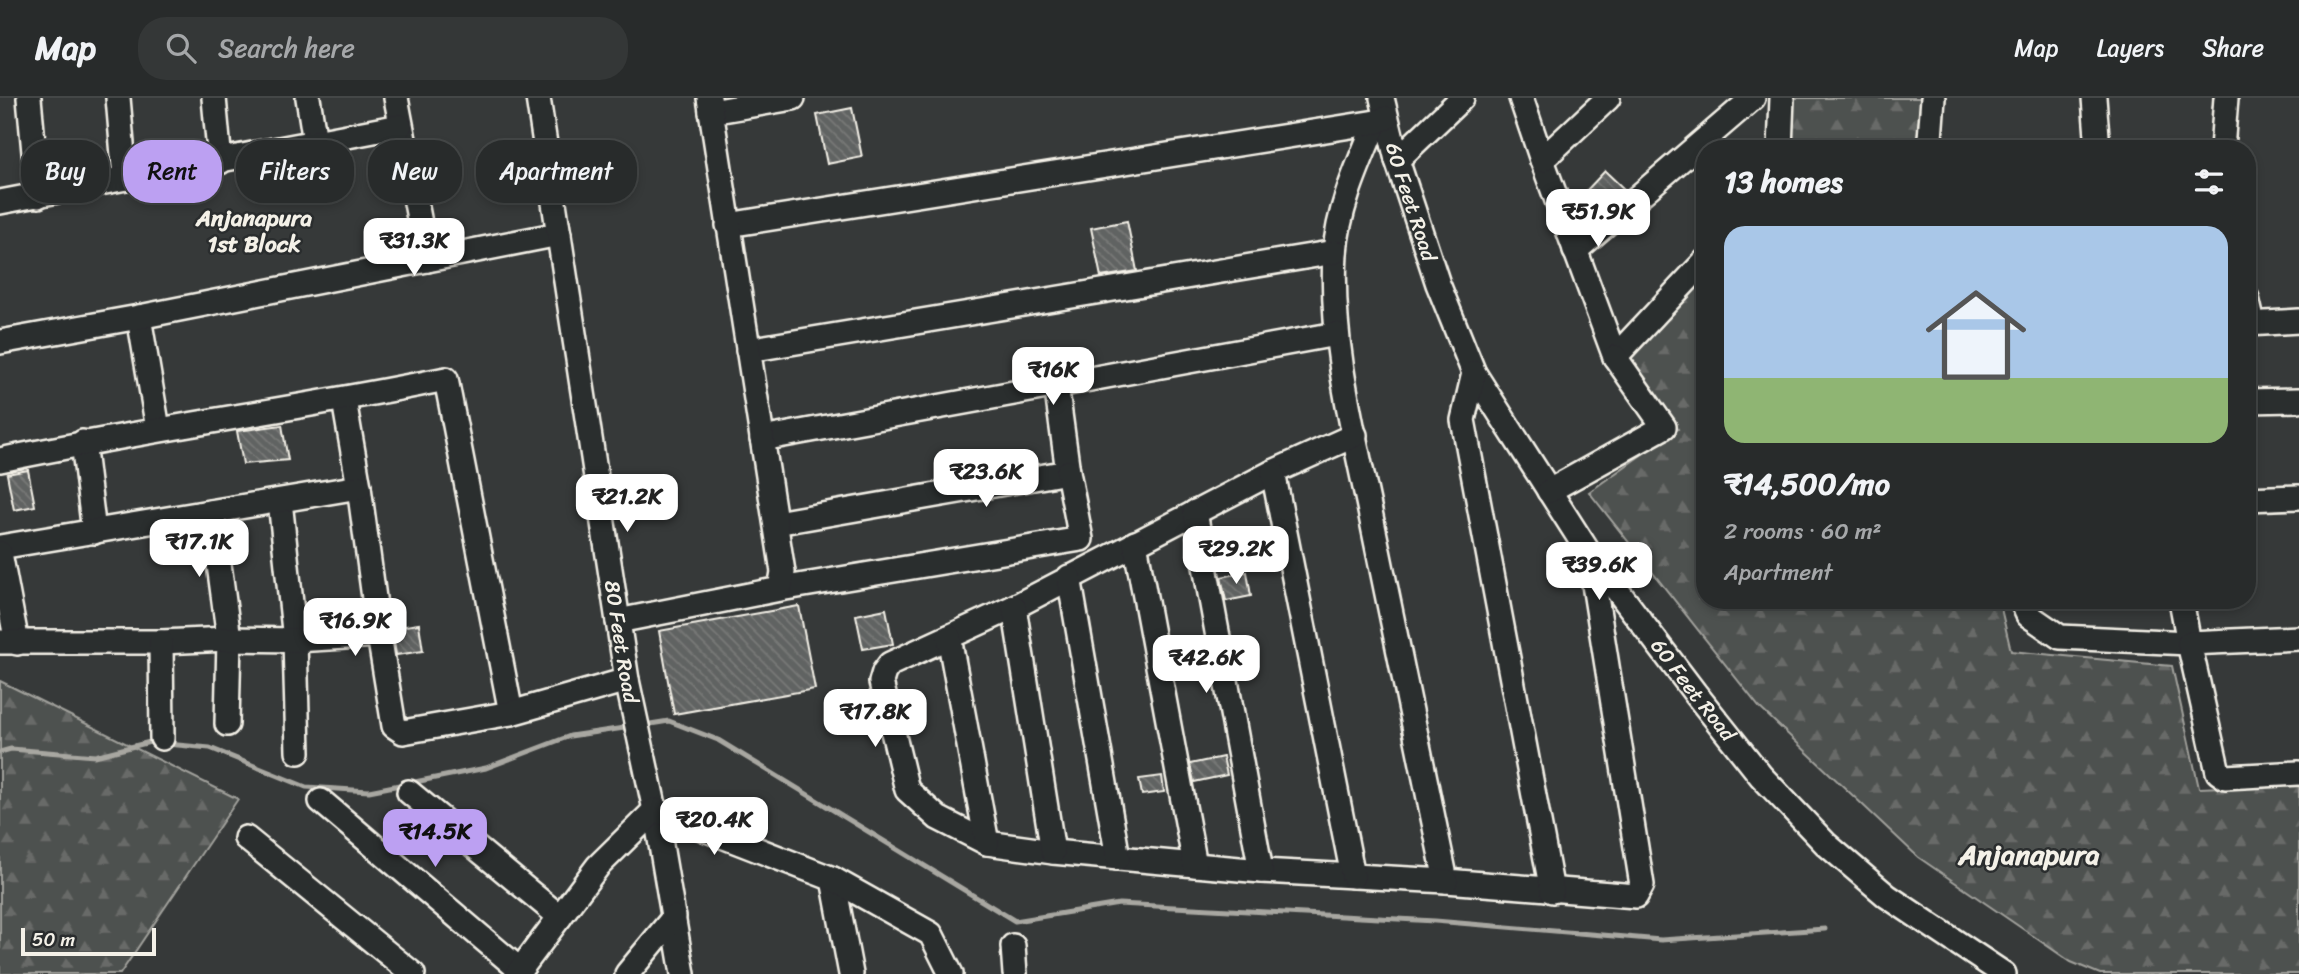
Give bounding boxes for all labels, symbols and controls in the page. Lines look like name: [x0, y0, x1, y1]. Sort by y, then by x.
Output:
search box: [138, 17, 628, 80]
text: Map: [35, 19, 96, 77]
text: Search here: [218, 25, 355, 71]
text: Map: [2014, 27, 2059, 69]
text: Layers: [2097, 27, 2164, 69]
text: Share: [2202, 27, 2264, 69]
icon: search: [162, 29, 200, 67]
street label: 60 Feet Road: [1374, 139, 1449, 268]
chip: Buy: [21, 140, 109, 203]
chip: Rent: [123, 140, 222, 203]
chip: Filters: [236, 140, 354, 203]
chip: New: [368, 140, 462, 203]
chip: Apartment: [476, 140, 637, 203]
text: 13 homes: [1724, 155, 1843, 209]
icon: filters: [2190, 163, 2228, 201]
pin: ₹51.9K: [1541, 190, 1655, 249]
text: ₹51.9K: [1562, 191, 1634, 232]
district label: Anjanapura 1st Block: [195, 198, 312, 265]
pin: ₹31.3K: [357, 218, 471, 278]
text: ₹31.3K: [380, 220, 448, 261]
icon: home: [1913, 272, 2039, 398]
pin: ₹16K: [1012, 348, 1094, 407]
text: ₹16K: [1028, 349, 1078, 390]
pin: ₹23.6K: [929, 450, 1043, 509]
text: ₹23.6K: [950, 451, 1022, 492]
text: ₹14,500/mo: [1724, 457, 1890, 511]
pin: ₹21.2K: [570, 474, 684, 534]
text: ₹21.2K: [592, 476, 662, 517]
text: 2 rooms · 60 m²: [1724, 511, 1882, 552]
pin: ₹17.1K: [142, 519, 256, 579]
text: ₹17.1K: [166, 521, 232, 562]
pin: ₹29.2K: [1179, 526, 1293, 586]
text: ₹29.2K: [1199, 528, 1273, 569]
pin: ₹39.6K: [1542, 542, 1656, 602]
text: ₹39.6K: [1562, 544, 1636, 585]
text: Apartment: [1724, 552, 1833, 593]
street label: 80 Feet Road: [593, 578, 651, 709]
pin: ₹16.9K: [298, 598, 412, 658]
text: ₹16.9K: [320, 600, 390, 641]
street label: 60 Feet Road: [1641, 630, 1747, 752]
pin: ₹42.6K: [1149, 636, 1263, 695]
text: ₹42.6K: [1169, 637, 1243, 678]
pin: ₹17.8K: [818, 690, 932, 749]
text: ₹17.8K: [840, 691, 910, 732]
pin: ₹20.4K: [657, 798, 771, 857]
text: ₹20.4K: [676, 799, 752, 840]
pin: ₹14.5K: [378, 810, 492, 869]
text: ₹14.5K: [399, 811, 471, 852]
district label: Anjanapura: [1957, 830, 2100, 879]
text: 50 m: [32, 923, 75, 956]
scale bar: [21, 925, 156, 957]

